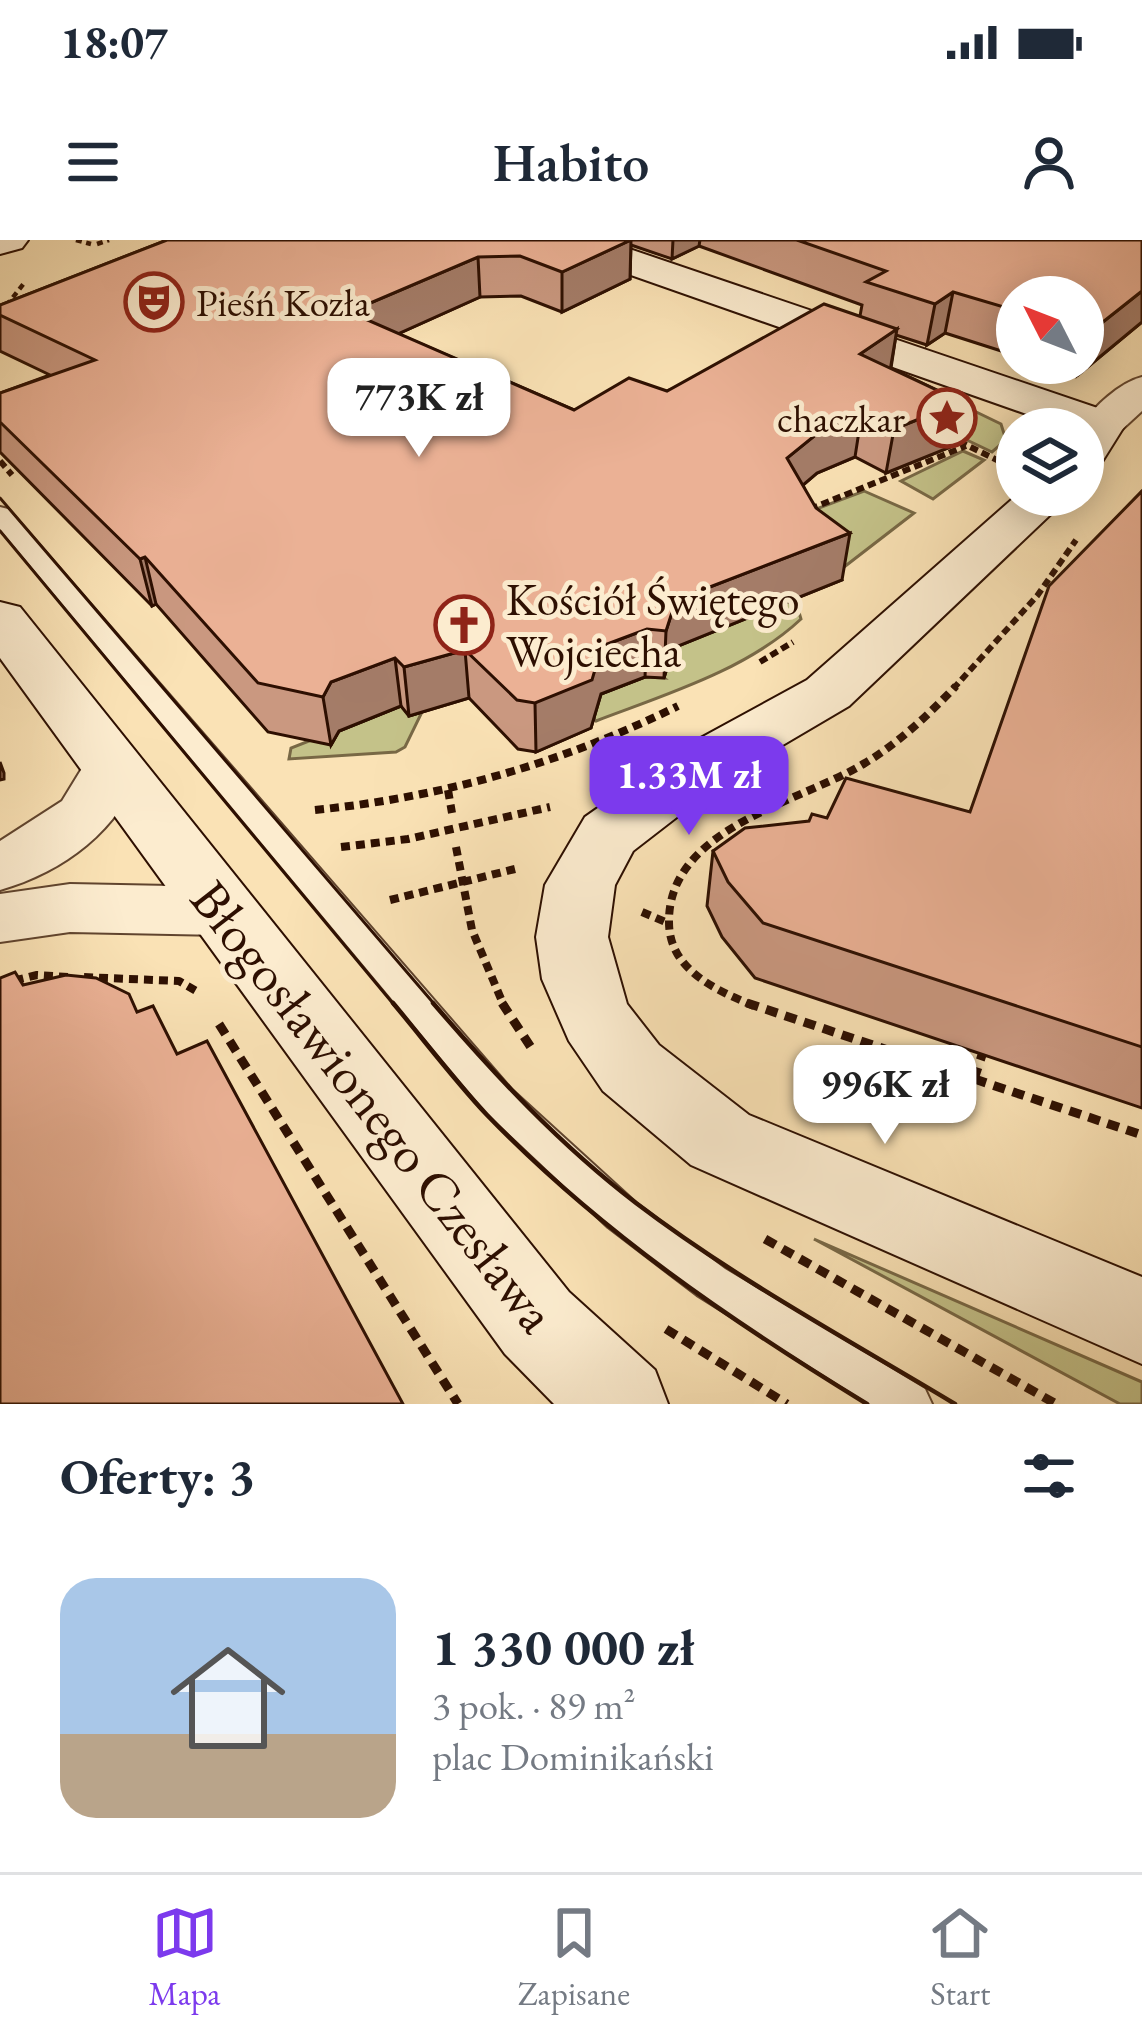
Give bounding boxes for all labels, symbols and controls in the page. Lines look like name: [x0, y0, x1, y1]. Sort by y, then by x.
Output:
text: 18:07: [60, 13, 168, 71]
text: Habito: [493, 127, 649, 197]
icon: menu: [60, 129, 126, 195]
icon: person: [1016, 129, 1082, 195]
theatre icon: Pieśń Kozła: [123, 271, 185, 333]
north arrow: [996, 276, 1104, 384]
map controls: [996, 276, 1104, 516]
place label: Pieśń Kozła: [196, 277, 370, 328]
pin: 773K zł: [308, 358, 530, 460]
text: 773K zł: [354, 371, 484, 422]
place icon: chaczkar: [916, 387, 978, 449]
place label: chaczkar: [777, 393, 905, 444]
button: layers: [996, 408, 1104, 516]
place label: Kościół Świętego Wojciecha: [506, 570, 800, 680]
church icon: Kościół Świętego Wojciecha: [433, 594, 495, 656]
pin: 1.33M zł: [565, 736, 813, 838]
text: 1.33M zł: [617, 749, 761, 800]
street label: Błogosławionego Czesława: [176, 866, 573, 1347]
pin: 996K zł: [774, 1045, 996, 1147]
text: 996K zł: [820, 1058, 950, 1109]
text: Oferty: 3: [60, 1443, 255, 1509]
icon: filters: [1016, 1443, 1082, 1509]
text: 1 330 000 zł: [432, 1614, 694, 1680]
icon: home: [156, 1626, 300, 1770]
text: 3 pok. · 89 m²: [432, 1680, 635, 1731]
text: plac Dominikański: [432, 1731, 714, 1782]
tab: Mapa: [149, 1900, 220, 2015]
tab: Zapisane: [518, 1900, 630, 2015]
tab: Start: [927, 1900, 993, 2015]

